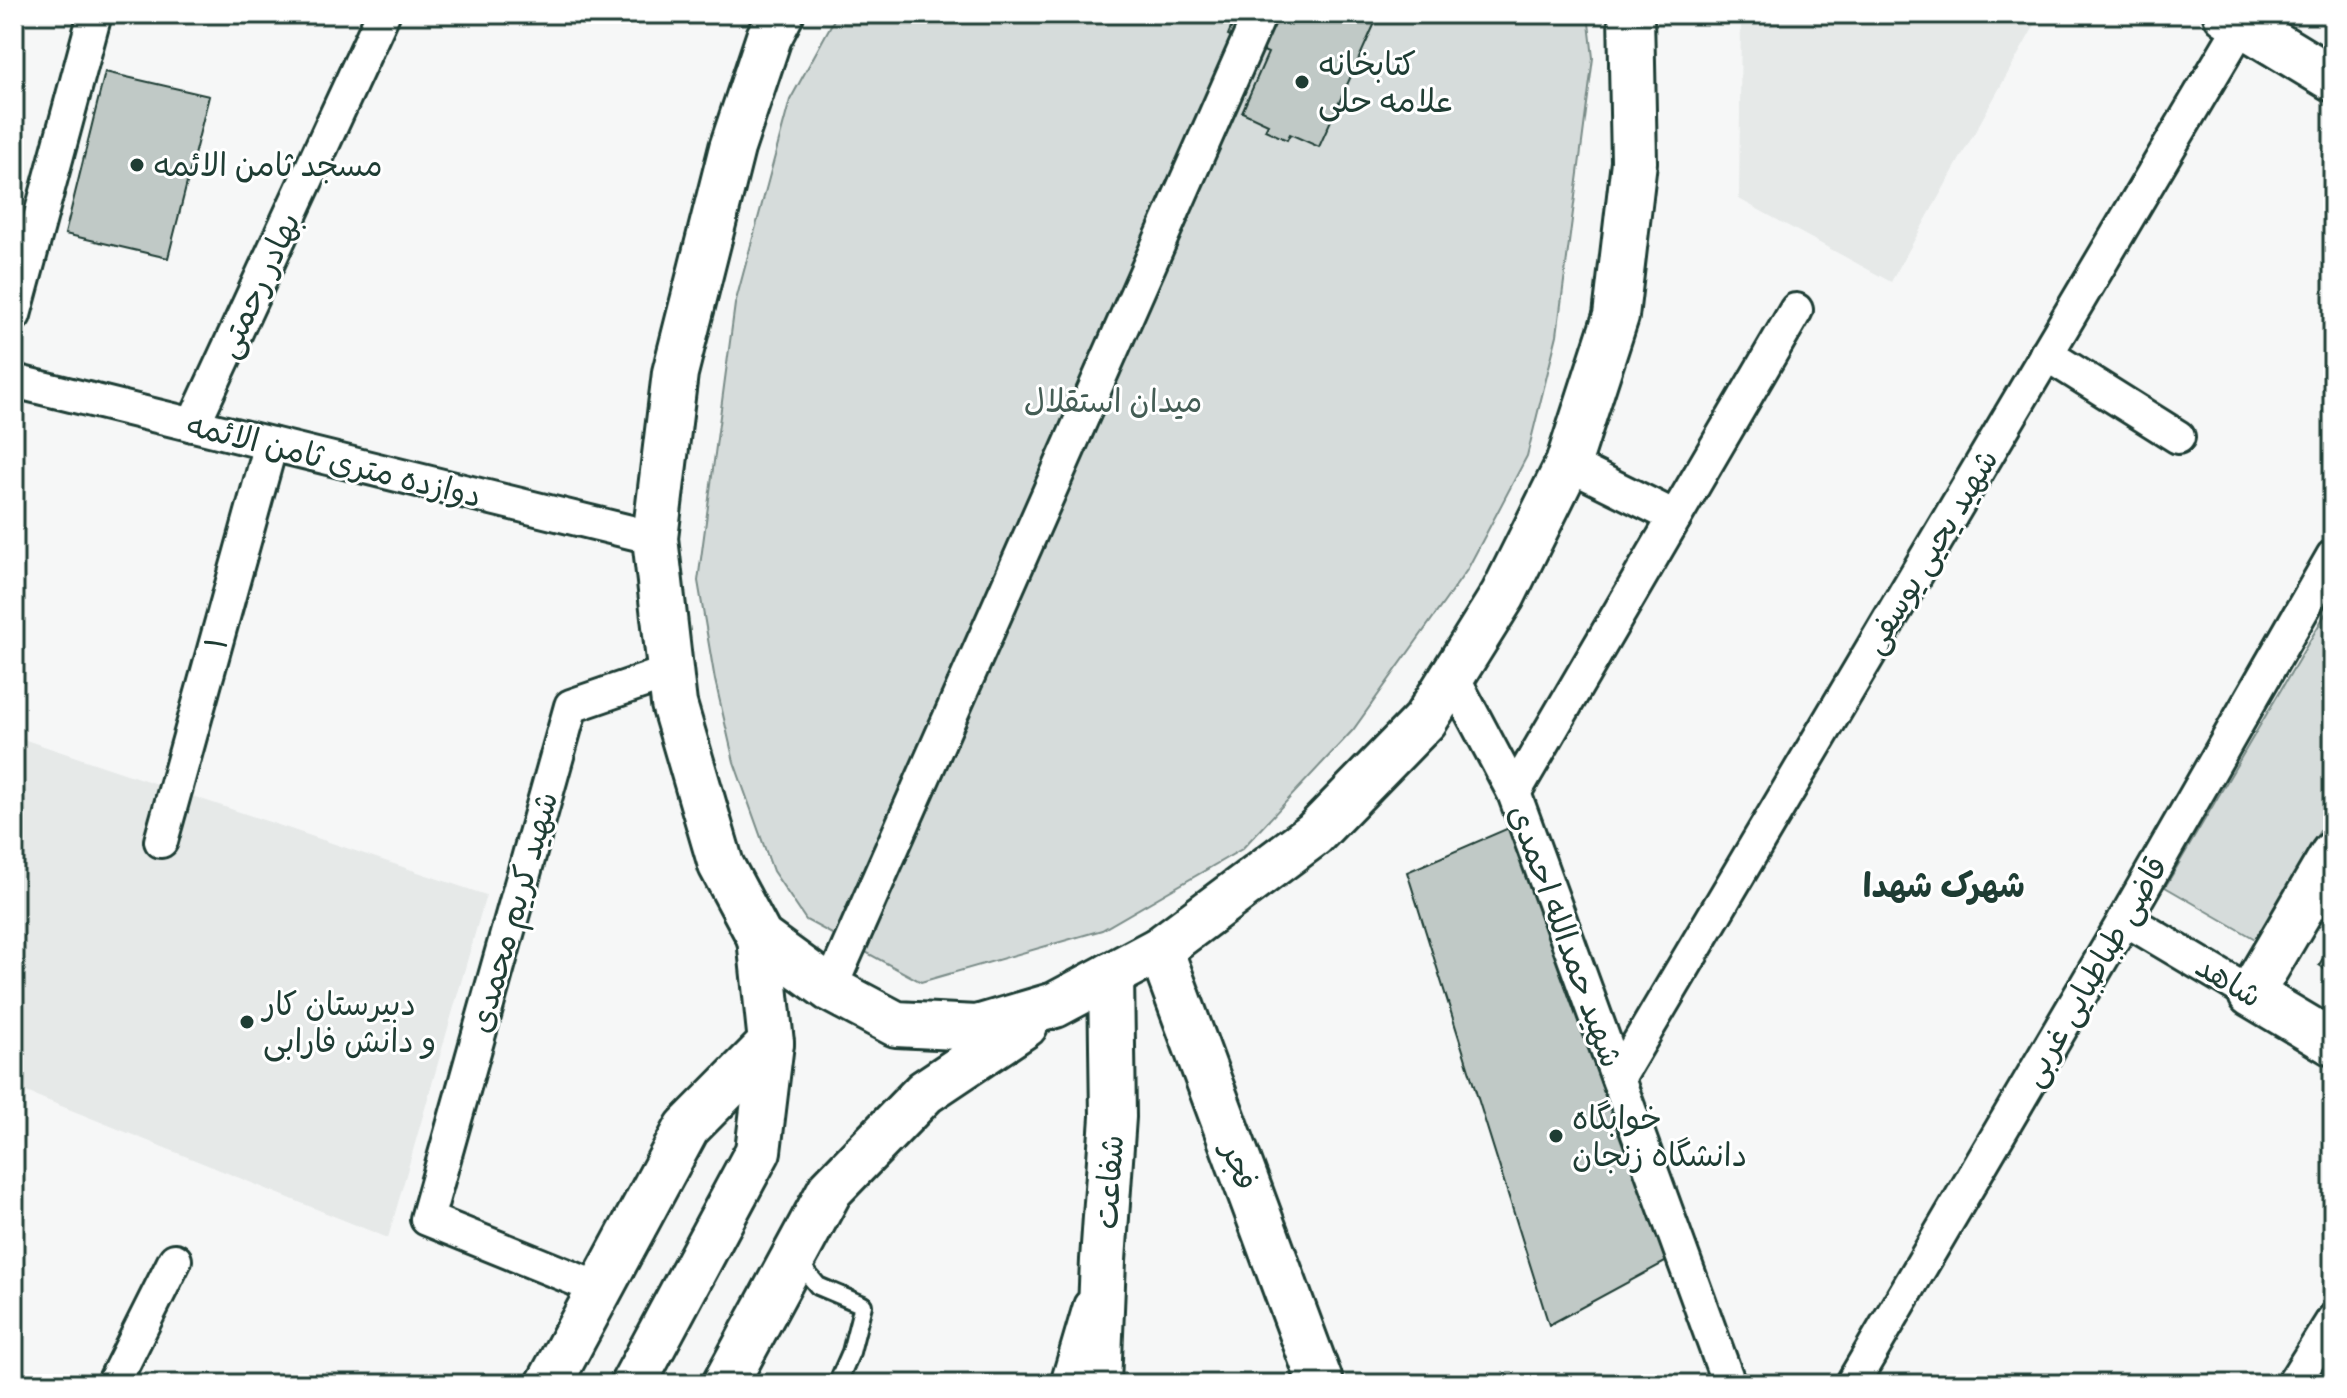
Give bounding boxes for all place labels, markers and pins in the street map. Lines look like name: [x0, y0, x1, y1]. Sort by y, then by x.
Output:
place label: کتابخانه علامه حلی: [1318, 44, 1455, 122]
marker: کتابخانه علامه حلی: [1293, 73, 1311, 91]
place label: مسجد ثامن الائمه: [153, 145, 383, 186]
marker: مسجد ثامن الائمه: [128, 156, 146, 174]
place label: دبیرستان کار و دانش فارابی: [260, 984, 436, 1062]
marker: دبیرستان کار و دانش فارابی: [238, 1013, 256, 1031]
place label: خوابگاه دانشگاه زنجان: [1572, 1098, 1747, 1176]
marker: خوابگاه دانشگاه زنجان: [1547, 1127, 1565, 1145]

